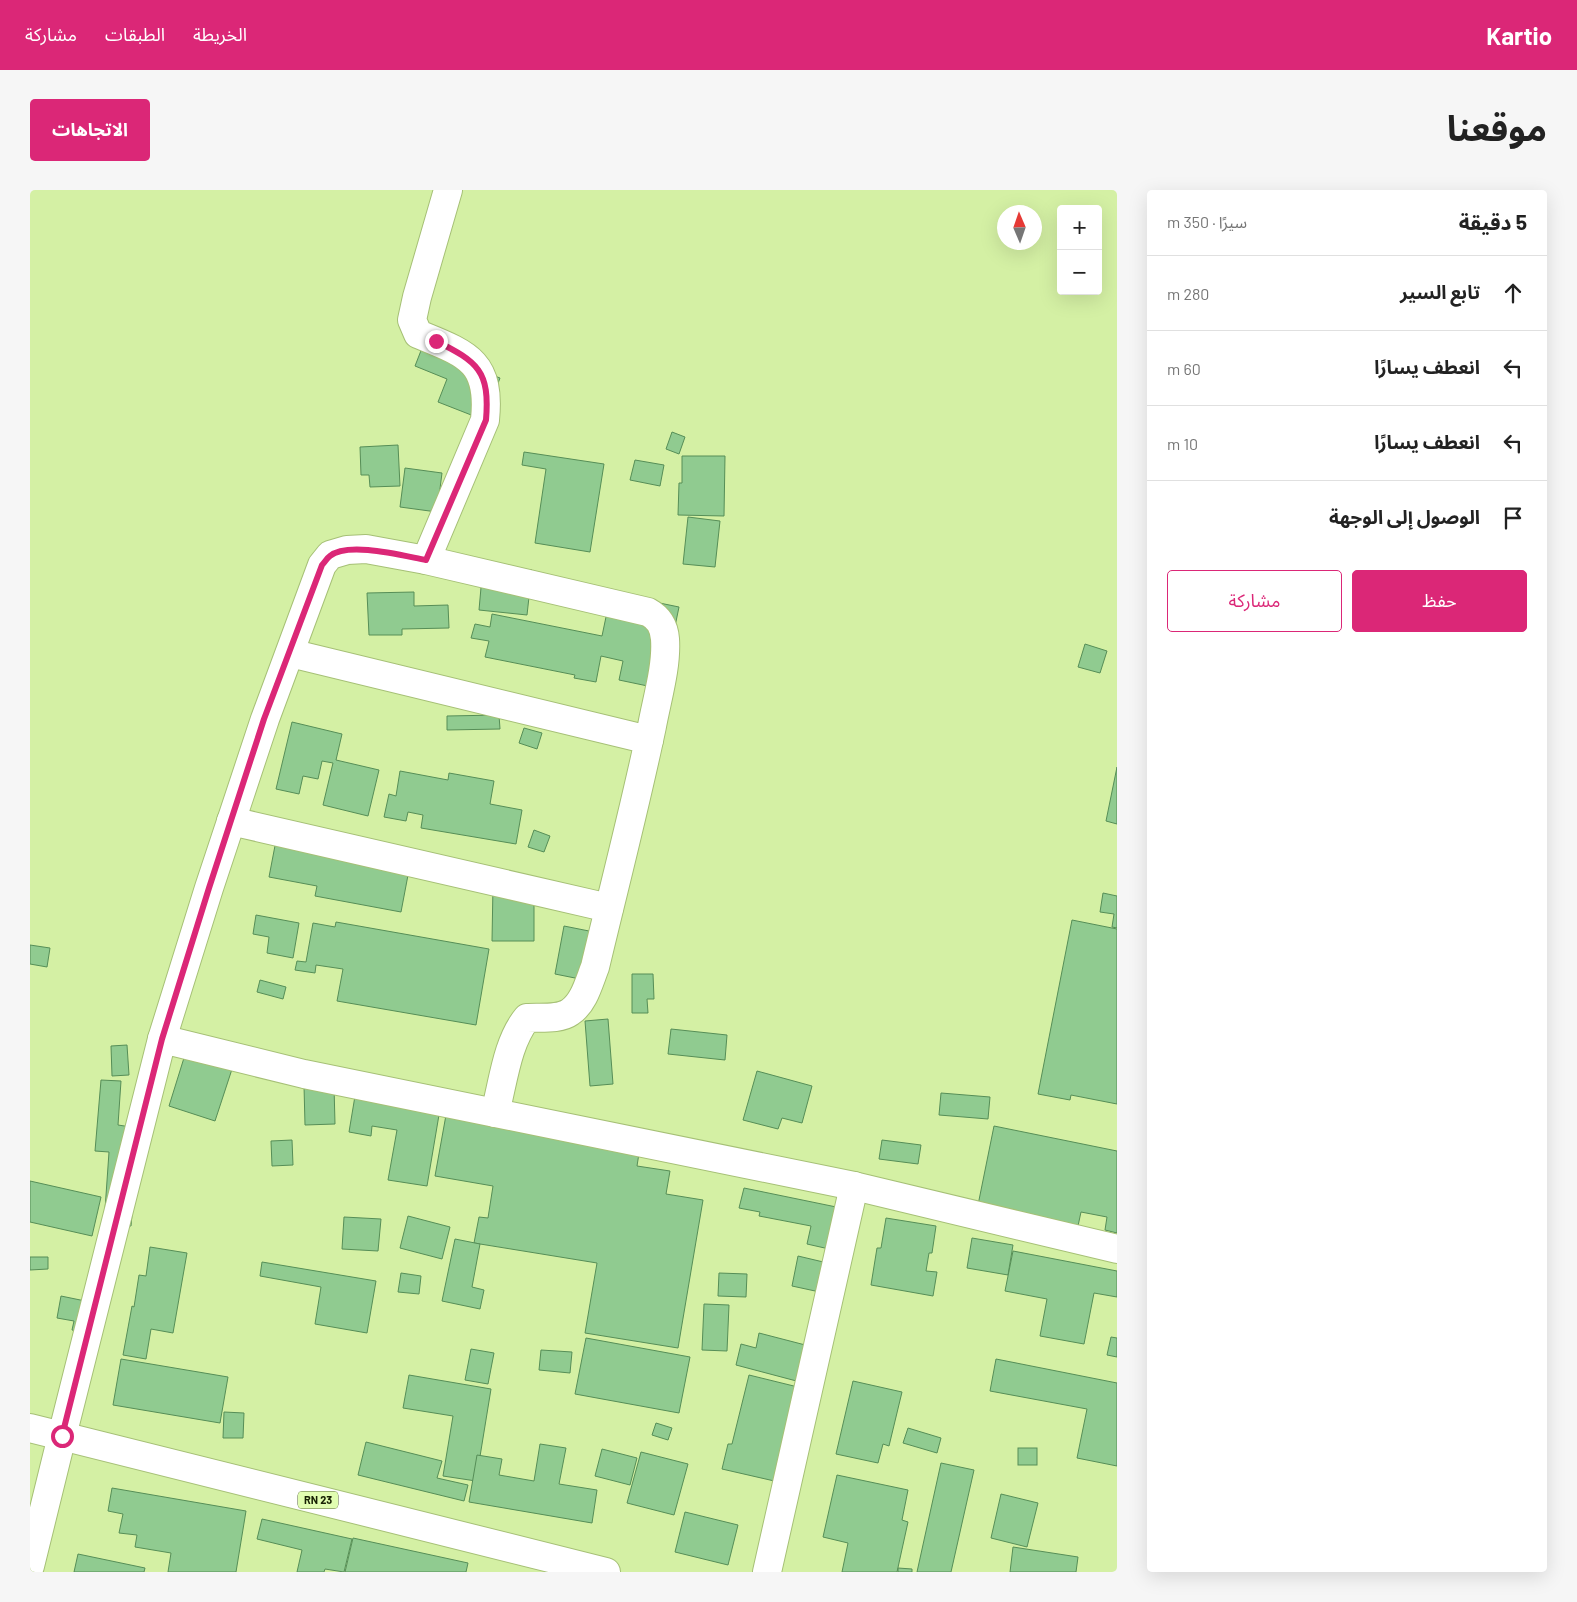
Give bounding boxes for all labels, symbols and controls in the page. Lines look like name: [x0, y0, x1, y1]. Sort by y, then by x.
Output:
text: Kartio: [1486, 21, 1552, 50]
text: مشاركة: [25, 23, 77, 45]
text: الطبقات: [105, 23, 165, 45]
text: الخريطة: [193, 23, 247, 45]
button: الاتجاهات: [30, 99, 150, 161]
text: موقعنا: [1447, 106, 1547, 148]
north arrow: [997, 205, 1042, 250]
map controls: [1057, 205, 1102, 295]
button: +: [1057, 205, 1102, 250]
text: 5 دقيقة: [1459, 209, 1527, 234]
text: سيرًا · 350 m: [1167, 212, 1247, 231]
button: −: [1057, 250, 1102, 295]
icon: ahead: [1499, 279, 1527, 307]
text: تابع السير: [1400, 280, 1480, 303]
text: 280 m: [1167, 284, 1209, 303]
route end: [425, 330, 448, 353]
icon: left: [1499, 354, 1527, 382]
text: انعطف يسارًا: [1374, 355, 1480, 378]
text: 60 m: [1167, 359, 1201, 378]
icon: left: [1499, 429, 1527, 457]
text: انعطف يسارًا: [1374, 430, 1480, 453]
text: 10 m: [1167, 434, 1198, 453]
icon: arrive: [1499, 504, 1527, 532]
text: الوصول إلى الوجهة: [1329, 505, 1480, 528]
button: مشاركة: [1167, 570, 1342, 632]
button: حفظ: [1352, 570, 1527, 632]
route start: [51, 1425, 74, 1448]
road number: RN 23: [298, 1492, 338, 1508]

